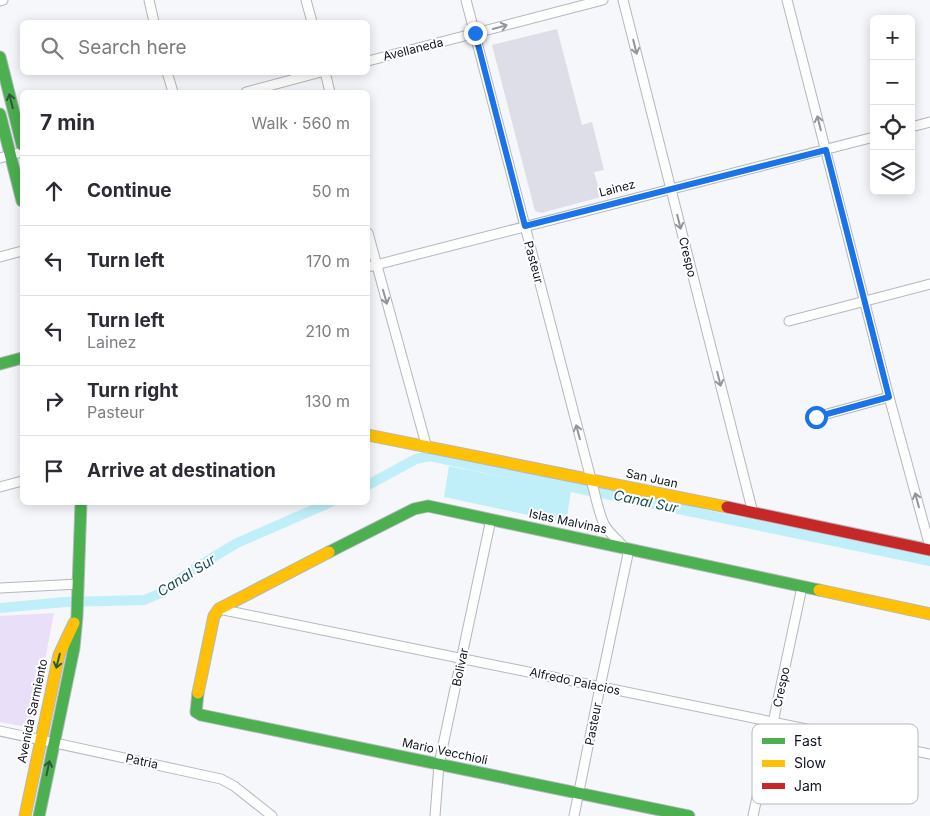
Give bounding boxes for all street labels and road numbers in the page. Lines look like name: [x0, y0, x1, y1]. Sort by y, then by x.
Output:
street label: Avellaneda: [381, 34, 445, 64]
street label: Lainez: [597, 176, 637, 200]
street label: Crespo: [676, 235, 700, 279]
street label: Pasteur: [521, 239, 547, 285]
street label: San Juan: [625, 465, 679, 491]
street label: Islas Malvinas: [528, 505, 608, 537]
street label: Bolivar: [449, 646, 471, 688]
street label: Avenida Sarmiento: [14, 658, 50, 764]
street label: Alfredo Palacios: [528, 664, 622, 698]
street label: Crespo: [769, 665, 793, 709]
street label: Pasteur: [582, 701, 605, 747]
street label: Mario Vecchioli: [401, 735, 489, 767]
street label: Patria: [124, 750, 160, 772]

